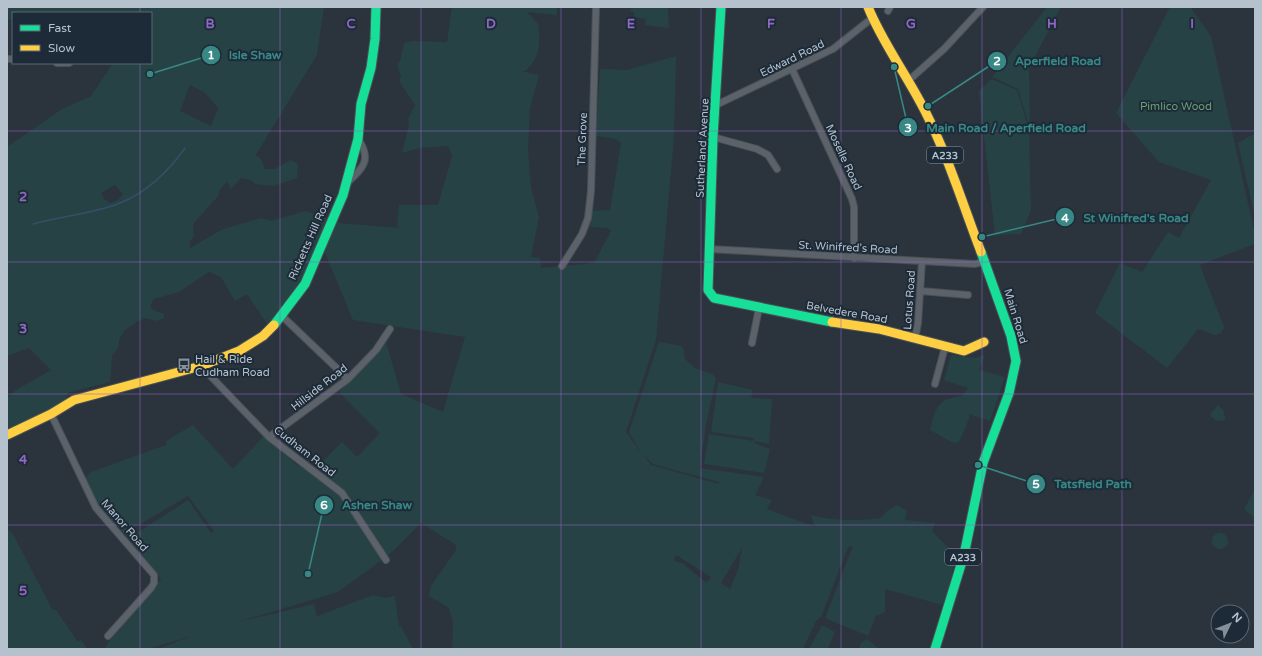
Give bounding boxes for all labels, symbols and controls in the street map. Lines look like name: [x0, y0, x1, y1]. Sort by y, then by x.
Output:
legend: [12, 12, 152, 64]
text: B: [205, 16, 215, 32]
text: C: [346, 16, 356, 32]
text: D: [486, 16, 496, 32]
text: E: [627, 16, 635, 32]
text: F: [767, 16, 775, 32]
text: G: [906, 16, 916, 32]
text: H: [1047, 16, 1057, 32]
text: I: [1190, 16, 1194, 32]
text: Fast: [48, 21, 72, 35]
street label: Edward Road: [758, 37, 827, 80]
text: Slow: [48, 41, 75, 55]
callout: Isle Shaw: [201, 43, 289, 67]
text: 1: [207, 48, 215, 62]
text: Isle Shaw: [229, 48, 282, 62]
callout: Aperfield Road: [987, 49, 1109, 73]
text: 2: [993, 54, 1001, 68]
text: Aperfield Road: [1015, 54, 1101, 69]
street label: Sutherland Avenue: [693, 98, 712, 198]
park label: Pimlico Wood: [1140, 100, 1212, 113]
street label: The Grove: [575, 112, 590, 166]
callout: Main Road / Aperfield Road: [898, 115, 1094, 139]
text: 3: [904, 121, 912, 135]
text: Main Road / Aperfield Road: [926, 121, 1086, 136]
street label: Moselle Road: [823, 122, 864, 192]
road number: A233: [927, 147, 963, 163]
text: 2: [19, 189, 27, 205]
street label: Ricketts Hill Road: [286, 192, 335, 282]
callout: St Winifred's Road: [1055, 205, 1196, 229]
text: 4: [1061, 211, 1069, 225]
text: St Winifred's Road: [1083, 211, 1189, 225]
street label: St. Winifred's Road: [798, 238, 898, 257]
street label: Lotus Road: [901, 270, 918, 330]
street label: Main Road: [1001, 287, 1030, 345]
street label: Belvedere Road: [805, 299, 889, 326]
text: 3: [19, 321, 27, 337]
place label: Hail & Ride Cudham Road: [195, 353, 270, 379]
bus stop icon: Hail & Ride Cudham Road: [176, 357, 192, 373]
street label: Hillside Road: [288, 361, 350, 413]
street label: Cudham Road: [271, 423, 338, 480]
text: 4: [19, 452, 28, 468]
callout: Tatsfield Path: [1026, 472, 1140, 496]
text: 5: [1032, 477, 1040, 491]
text: Tatsfield Path: [1053, 477, 1132, 491]
callout: Ashen Shaw: [314, 493, 420, 517]
street label: Manor Road: [98, 497, 151, 554]
text: 6: [320, 498, 328, 512]
text: Ashen Shaw: [342, 498, 412, 512]
road number: A233: [945, 549, 981, 565]
text: 5: [19, 583, 27, 599]
north arrow: [1210, 604, 1250, 644]
text: N: [1229, 610, 1245, 625]

